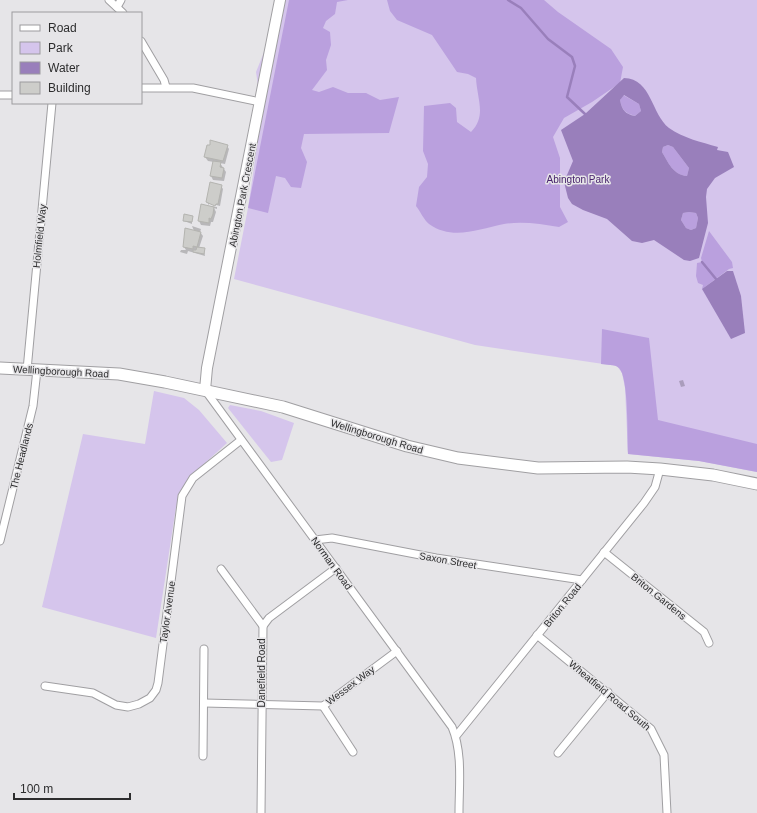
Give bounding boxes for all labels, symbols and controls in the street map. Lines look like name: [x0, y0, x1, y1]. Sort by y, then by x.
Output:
legend: [12, 12, 142, 104]
text: Road: [48, 21, 77, 35]
text: Park: [48, 41, 74, 55]
text: Water: [48, 61, 80, 75]
text: Building: [48, 81, 91, 95]
street label: Abington Park Crescent: [227, 142, 258, 248]
park label: Abington Park: [547, 174, 610, 185]
street label: Holmfield Way: [31, 204, 48, 268]
street label: Wellingborough Road: [13, 363, 109, 380]
street label: Wellingborough Road: [329, 417, 424, 456]
street label: The Headlands: [8, 422, 35, 490]
street label: Norman Road: [309, 535, 354, 592]
street label: Saxon Street: [418, 550, 478, 571]
street label: Briton Gardens: [629, 571, 688, 622]
street label: Taylor Avenue: [158, 580, 177, 644]
street label: Briton Road: [541, 581, 583, 629]
street label: Danefield Road: [256, 639, 267, 707]
street label: Wheatfield Road South: [567, 658, 653, 733]
street label: Wessex Way: [324, 664, 377, 707]
scale bar: [14, 775, 130, 801]
text: 100 m: [20, 782, 53, 796]

